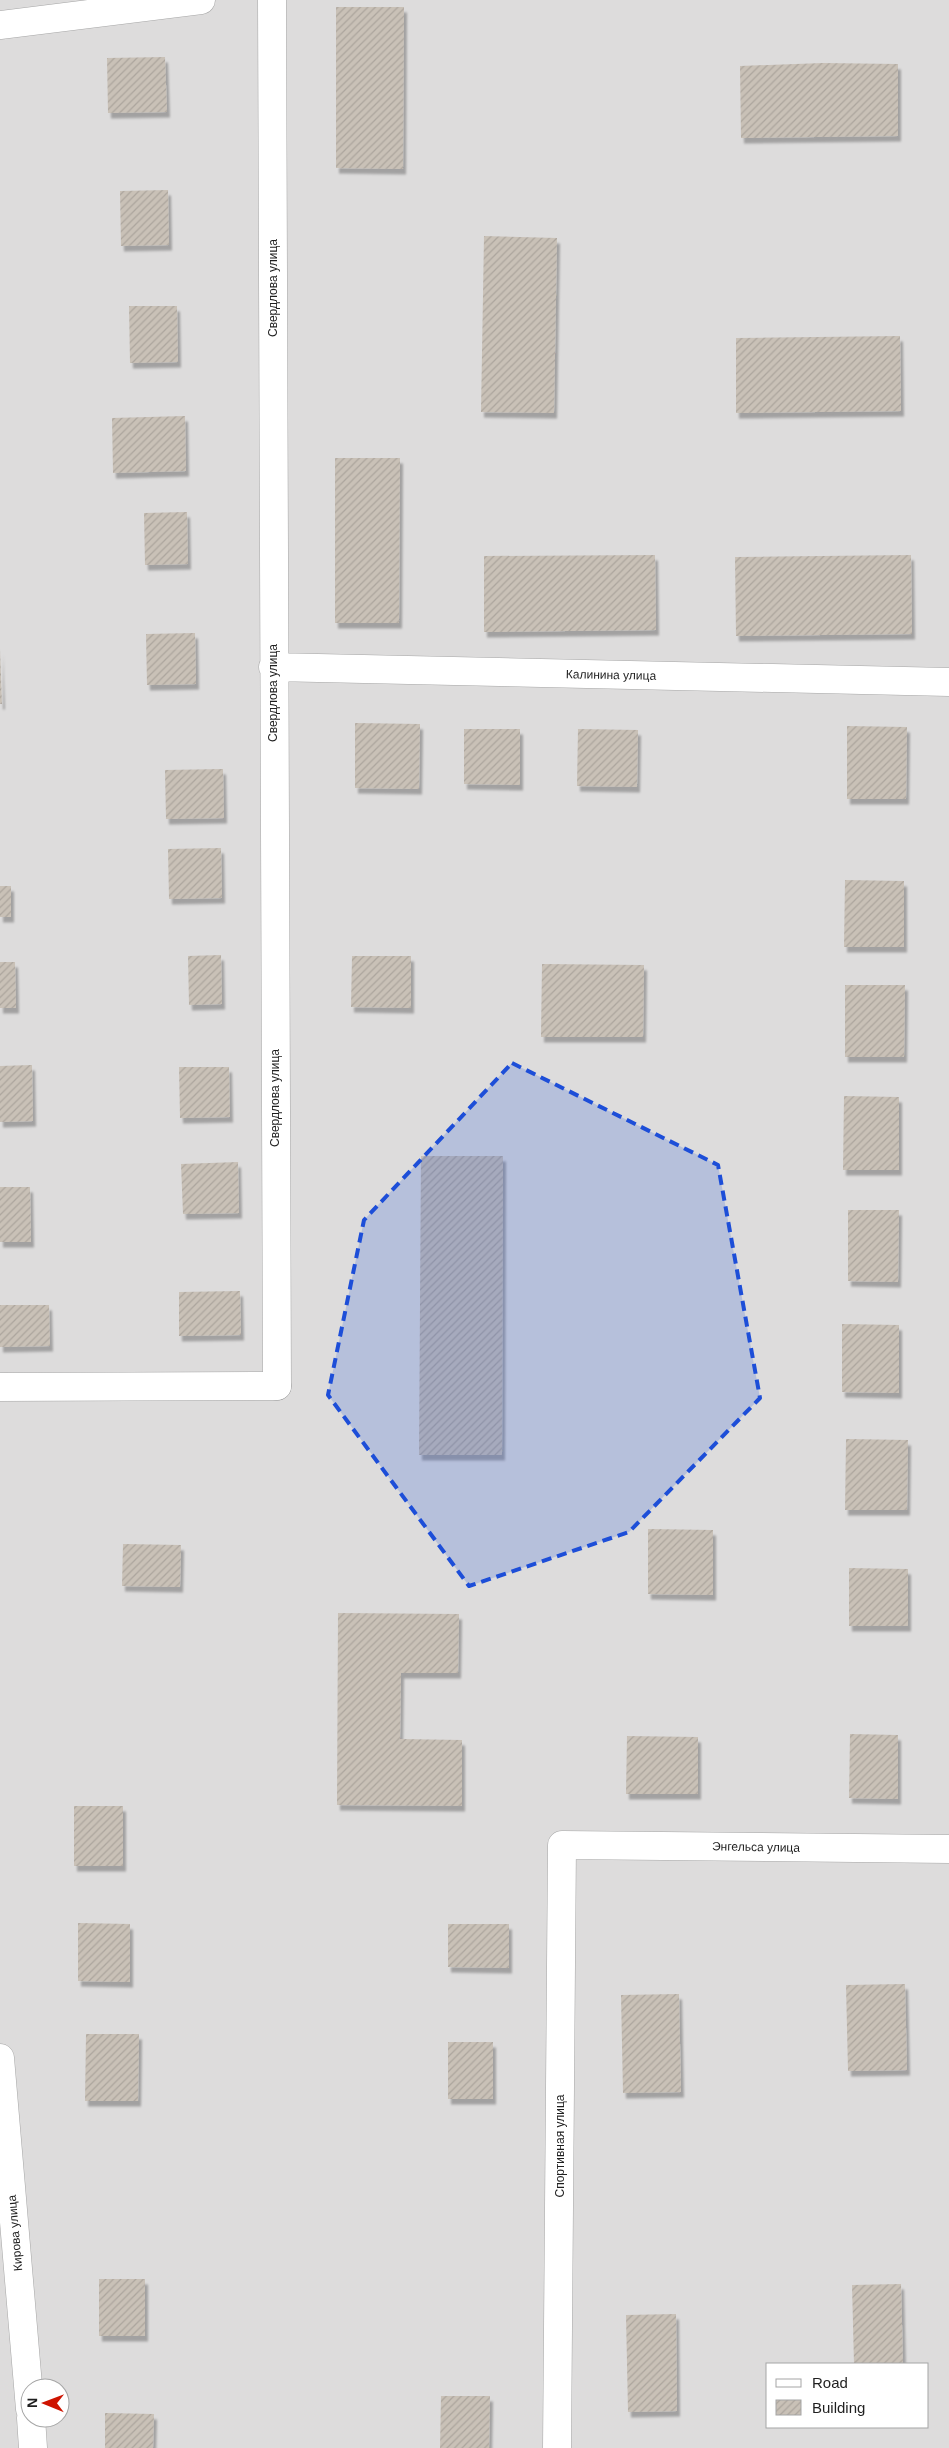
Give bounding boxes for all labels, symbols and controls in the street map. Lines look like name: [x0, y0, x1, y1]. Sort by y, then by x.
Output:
street label: Свердлова улица: [266, 239, 280, 337]
street label: Свердлова улица: [266, 644, 280, 742]
street label: Калинина улица: [566, 667, 657, 683]
street label: Свердлова улица: [268, 1049, 282, 1147]
street label: Энгельса улица: [712, 1839, 800, 1855]
street label: Спортивная улица: [553, 2094, 567, 2197]
street label: Кирова улица: [5, 2194, 25, 2272]
legend: [766, 2363, 929, 2428]
text: Road: [812, 2374, 848, 2391]
north arrow: [20, 2378, 70, 2428]
text: N: [24, 2398, 40, 2408]
text: Building: [812, 2399, 865, 2416]

